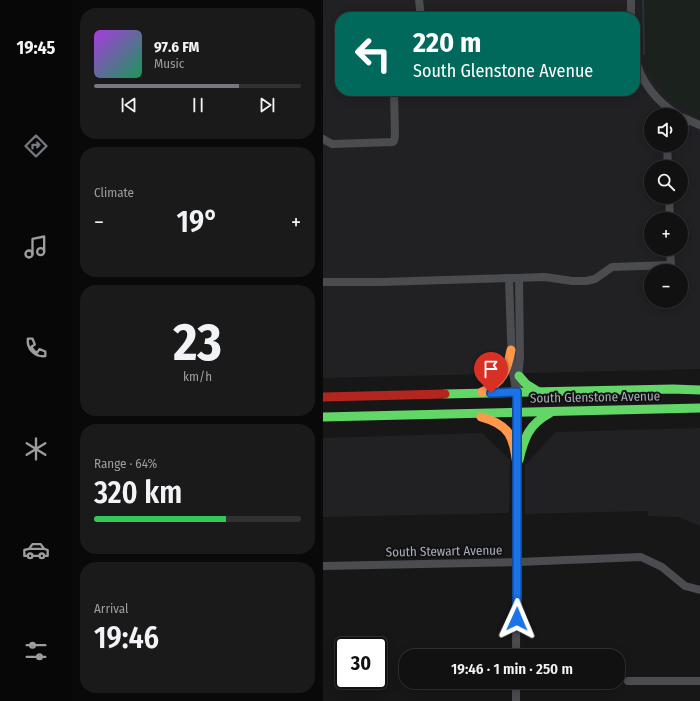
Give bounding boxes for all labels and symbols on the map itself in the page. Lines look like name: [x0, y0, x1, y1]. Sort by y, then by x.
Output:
pin: [474, 352, 508, 393]
street label: South Glenstone Avenue: [530, 388, 660, 406]
street label: South Stewart Avenue: [385, 542, 503, 560]
position arrow: [496, 598, 538, 640]
speed limit sign: 30: [335, 637, 387, 689]

